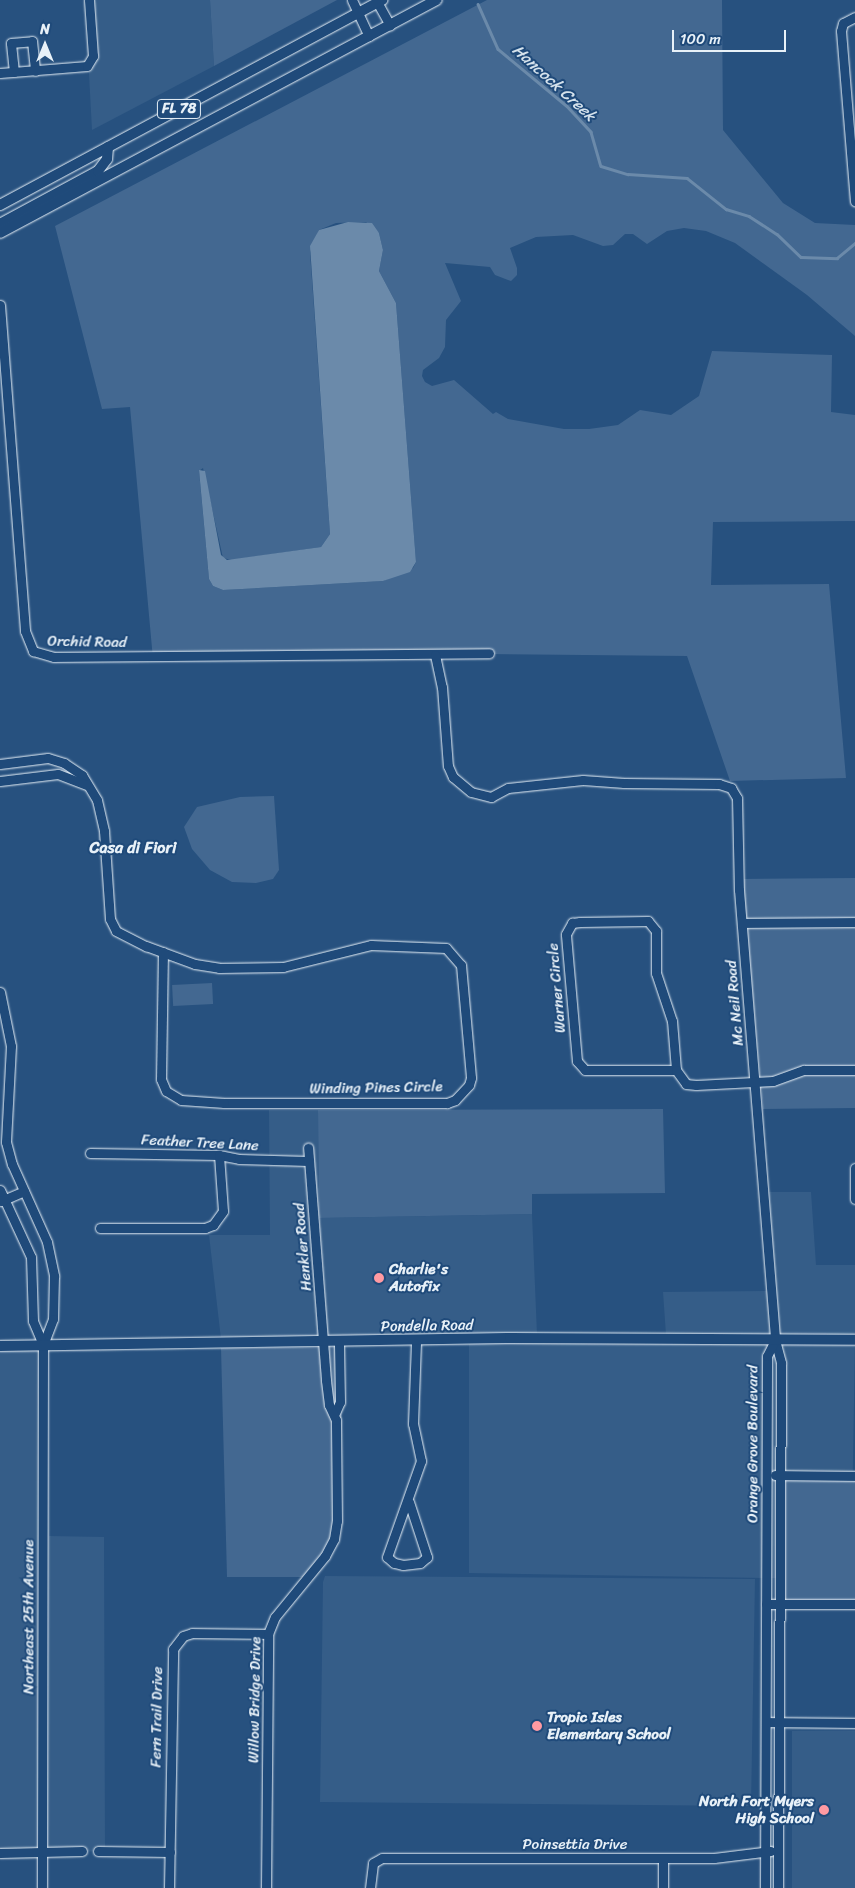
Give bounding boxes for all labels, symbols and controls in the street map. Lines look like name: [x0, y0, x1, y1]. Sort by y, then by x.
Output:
text: N: [40, 17, 50, 42]
north arrow: [20, 20, 70, 70]
scale bar: [675, 20, 789, 52]
text: 100 m: [680, 26, 721, 52]
water label: Hancock Creek: [508, 40, 600, 126]
road number: FL 78: [156, 98, 202, 120]
street label: Orchid Road: [47, 632, 127, 652]
district label: Casa di Fiori: [90, 838, 176, 858]
street label: Warner Circle: [544, 942, 570, 1034]
street label: Mc Neil Road: [722, 959, 748, 1047]
street label: Winding Pines Circle: [309, 1078, 443, 1098]
street label: Feather Tree Lane: [141, 1131, 259, 1155]
street label: Henkler Road: [290, 1202, 316, 1292]
place label: Charlie's Autofix: [389, 1260, 448, 1295]
marker: Charlie's Autofix: [373, 1272, 385, 1284]
street label: Pondella Road: [381, 1316, 473, 1336]
street label: Orange Grove Boulevard: [744, 1365, 762, 1523]
street label: Northeast 25th Avenue: [20, 1539, 38, 1695]
street label: Willow Bridge Drive: [245, 1636, 265, 1764]
street label: Fern Trail Drive: [147, 1666, 167, 1768]
place label: Tropic Isles Elementary School: [547, 1708, 671, 1743]
marker: Tropic Isles Elementary School: [531, 1720, 543, 1732]
place label: North Fort Myers High School: [699, 1792, 814, 1827]
marker: North Fort Myers High School: [818, 1804, 830, 1816]
street label: Poinsettia Drive: [523, 1836, 627, 1854]

